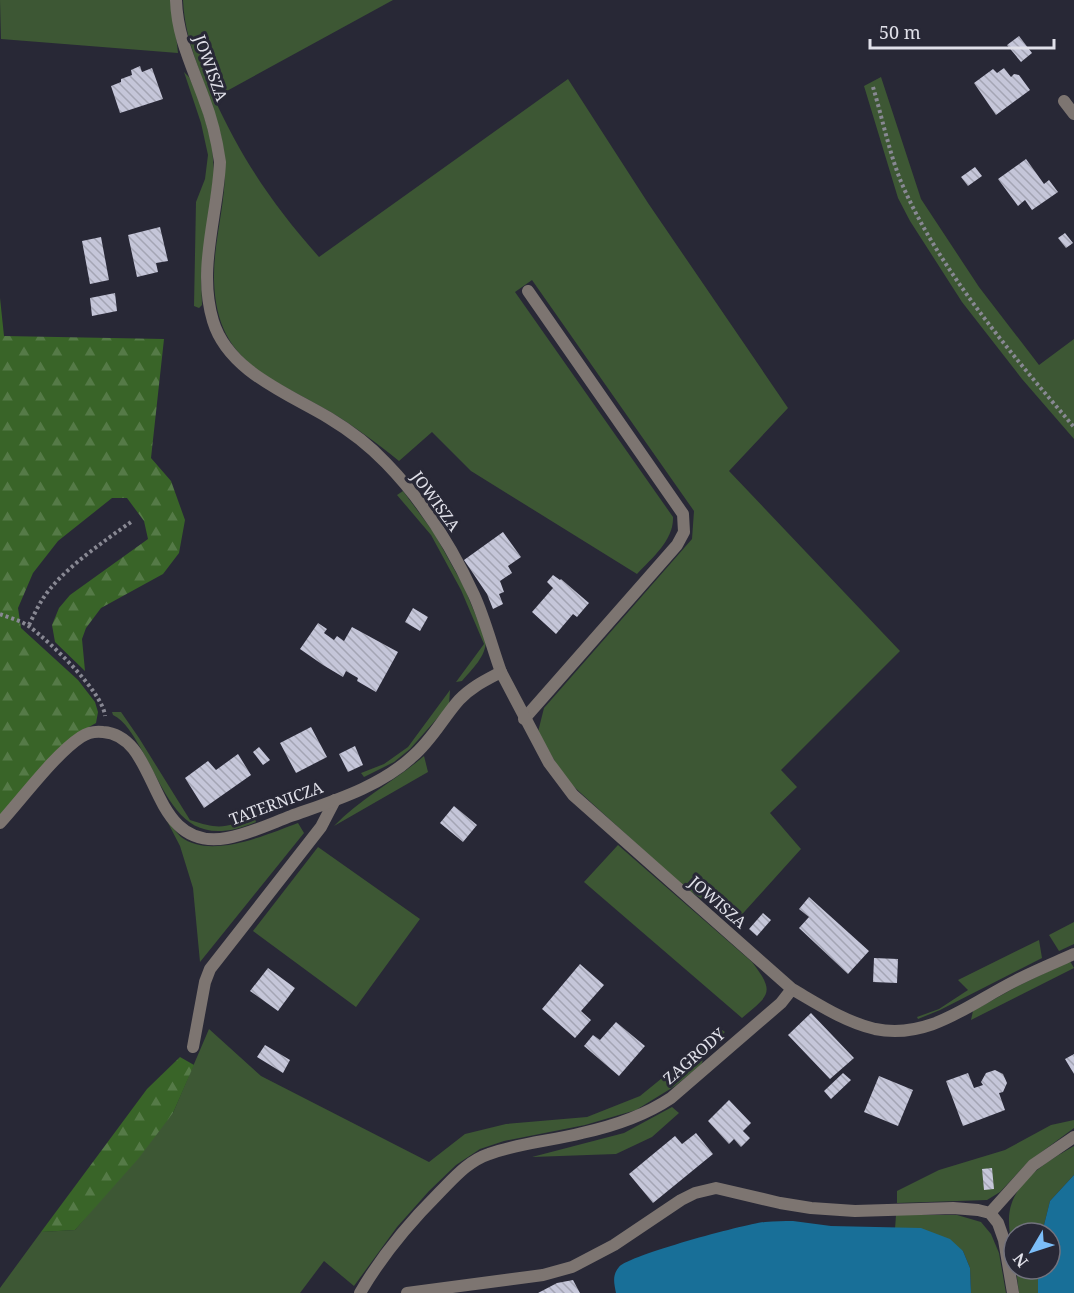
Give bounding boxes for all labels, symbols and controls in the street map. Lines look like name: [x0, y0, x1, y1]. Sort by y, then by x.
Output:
scale bar: [870, 12, 1054, 50]
text: 50 m: [879, 20, 921, 44]
street label: JOWISZA: [188, 31, 233, 105]
street label: JOWISZA: [406, 466, 466, 536]
street label: TATERNICZA: [226, 776, 327, 830]
street label: JOWISZA: [684, 870, 752, 934]
street label: ZAGRODY: [658, 1022, 730, 1089]
north arrow: [1002, 1221, 1062, 1281]
text: N: [1008, 1248, 1033, 1272]

